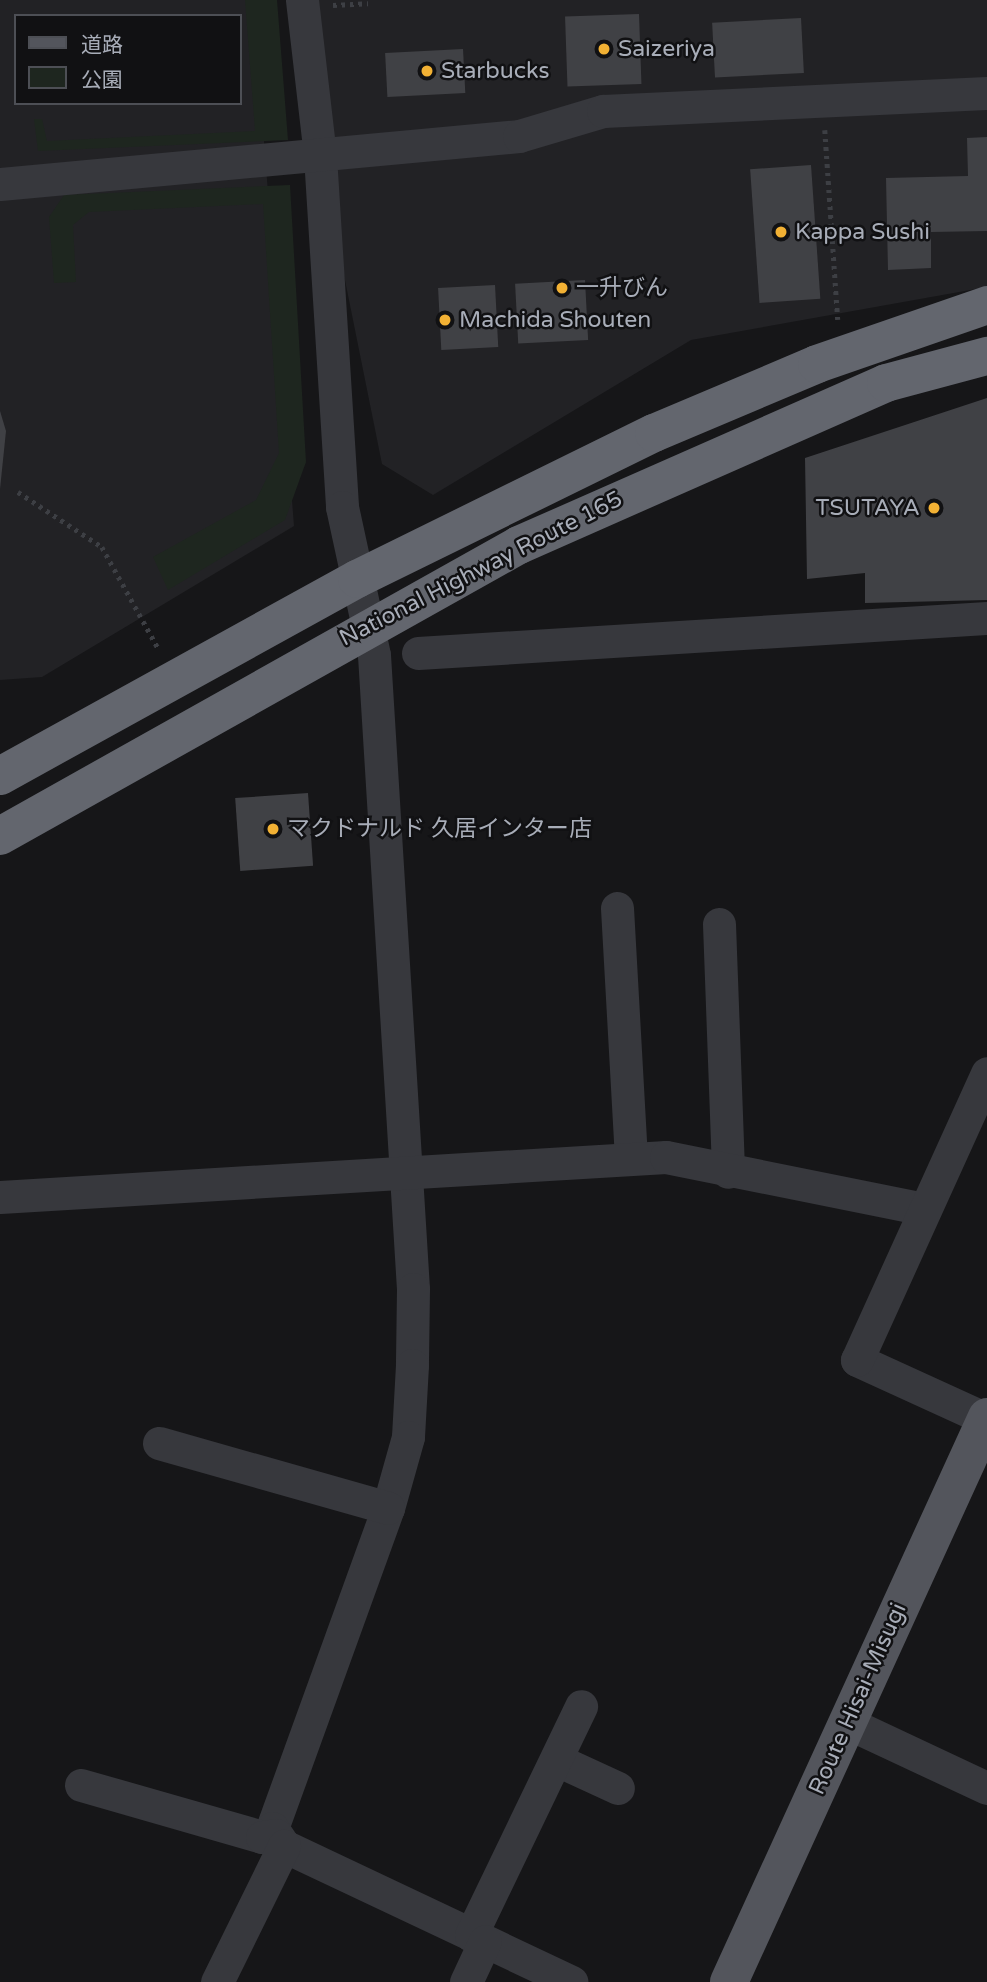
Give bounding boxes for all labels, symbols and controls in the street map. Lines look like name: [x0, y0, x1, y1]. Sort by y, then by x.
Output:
legend: [14, 14, 242, 105]
text: 道路: [81, 33, 123, 58]
place label: Saizeriya: [618, 35, 715, 63]
marker: Saizeriya: [596, 41, 612, 57]
place label: Starbucks: [441, 57, 549, 85]
marker: Starbucks: [419, 63, 435, 79]
text: 公園: [81, 68, 123, 93]
place label: Kappa Sushi: [795, 218, 930, 246]
marker: Kappa Sushi: [773, 224, 789, 240]
place label: 一升びん: [576, 274, 668, 302]
marker: 一升びん: [554, 280, 570, 296]
place label: Machida Shouten: [459, 306, 651, 334]
marker: Machida Shouten: [437, 312, 453, 328]
street label: National Highway Route 165: [335, 485, 627, 653]
place label: TSUTAYA: [816, 494, 920, 522]
marker: TSUTAYA: [926, 500, 942, 516]
place label: マクドナルド 久居インター店: [287, 815, 592, 843]
marker: マクドナルド 久居インター店: [265, 821, 281, 837]
street label: Route Hisai-Misugi: [803, 1599, 913, 1799]

